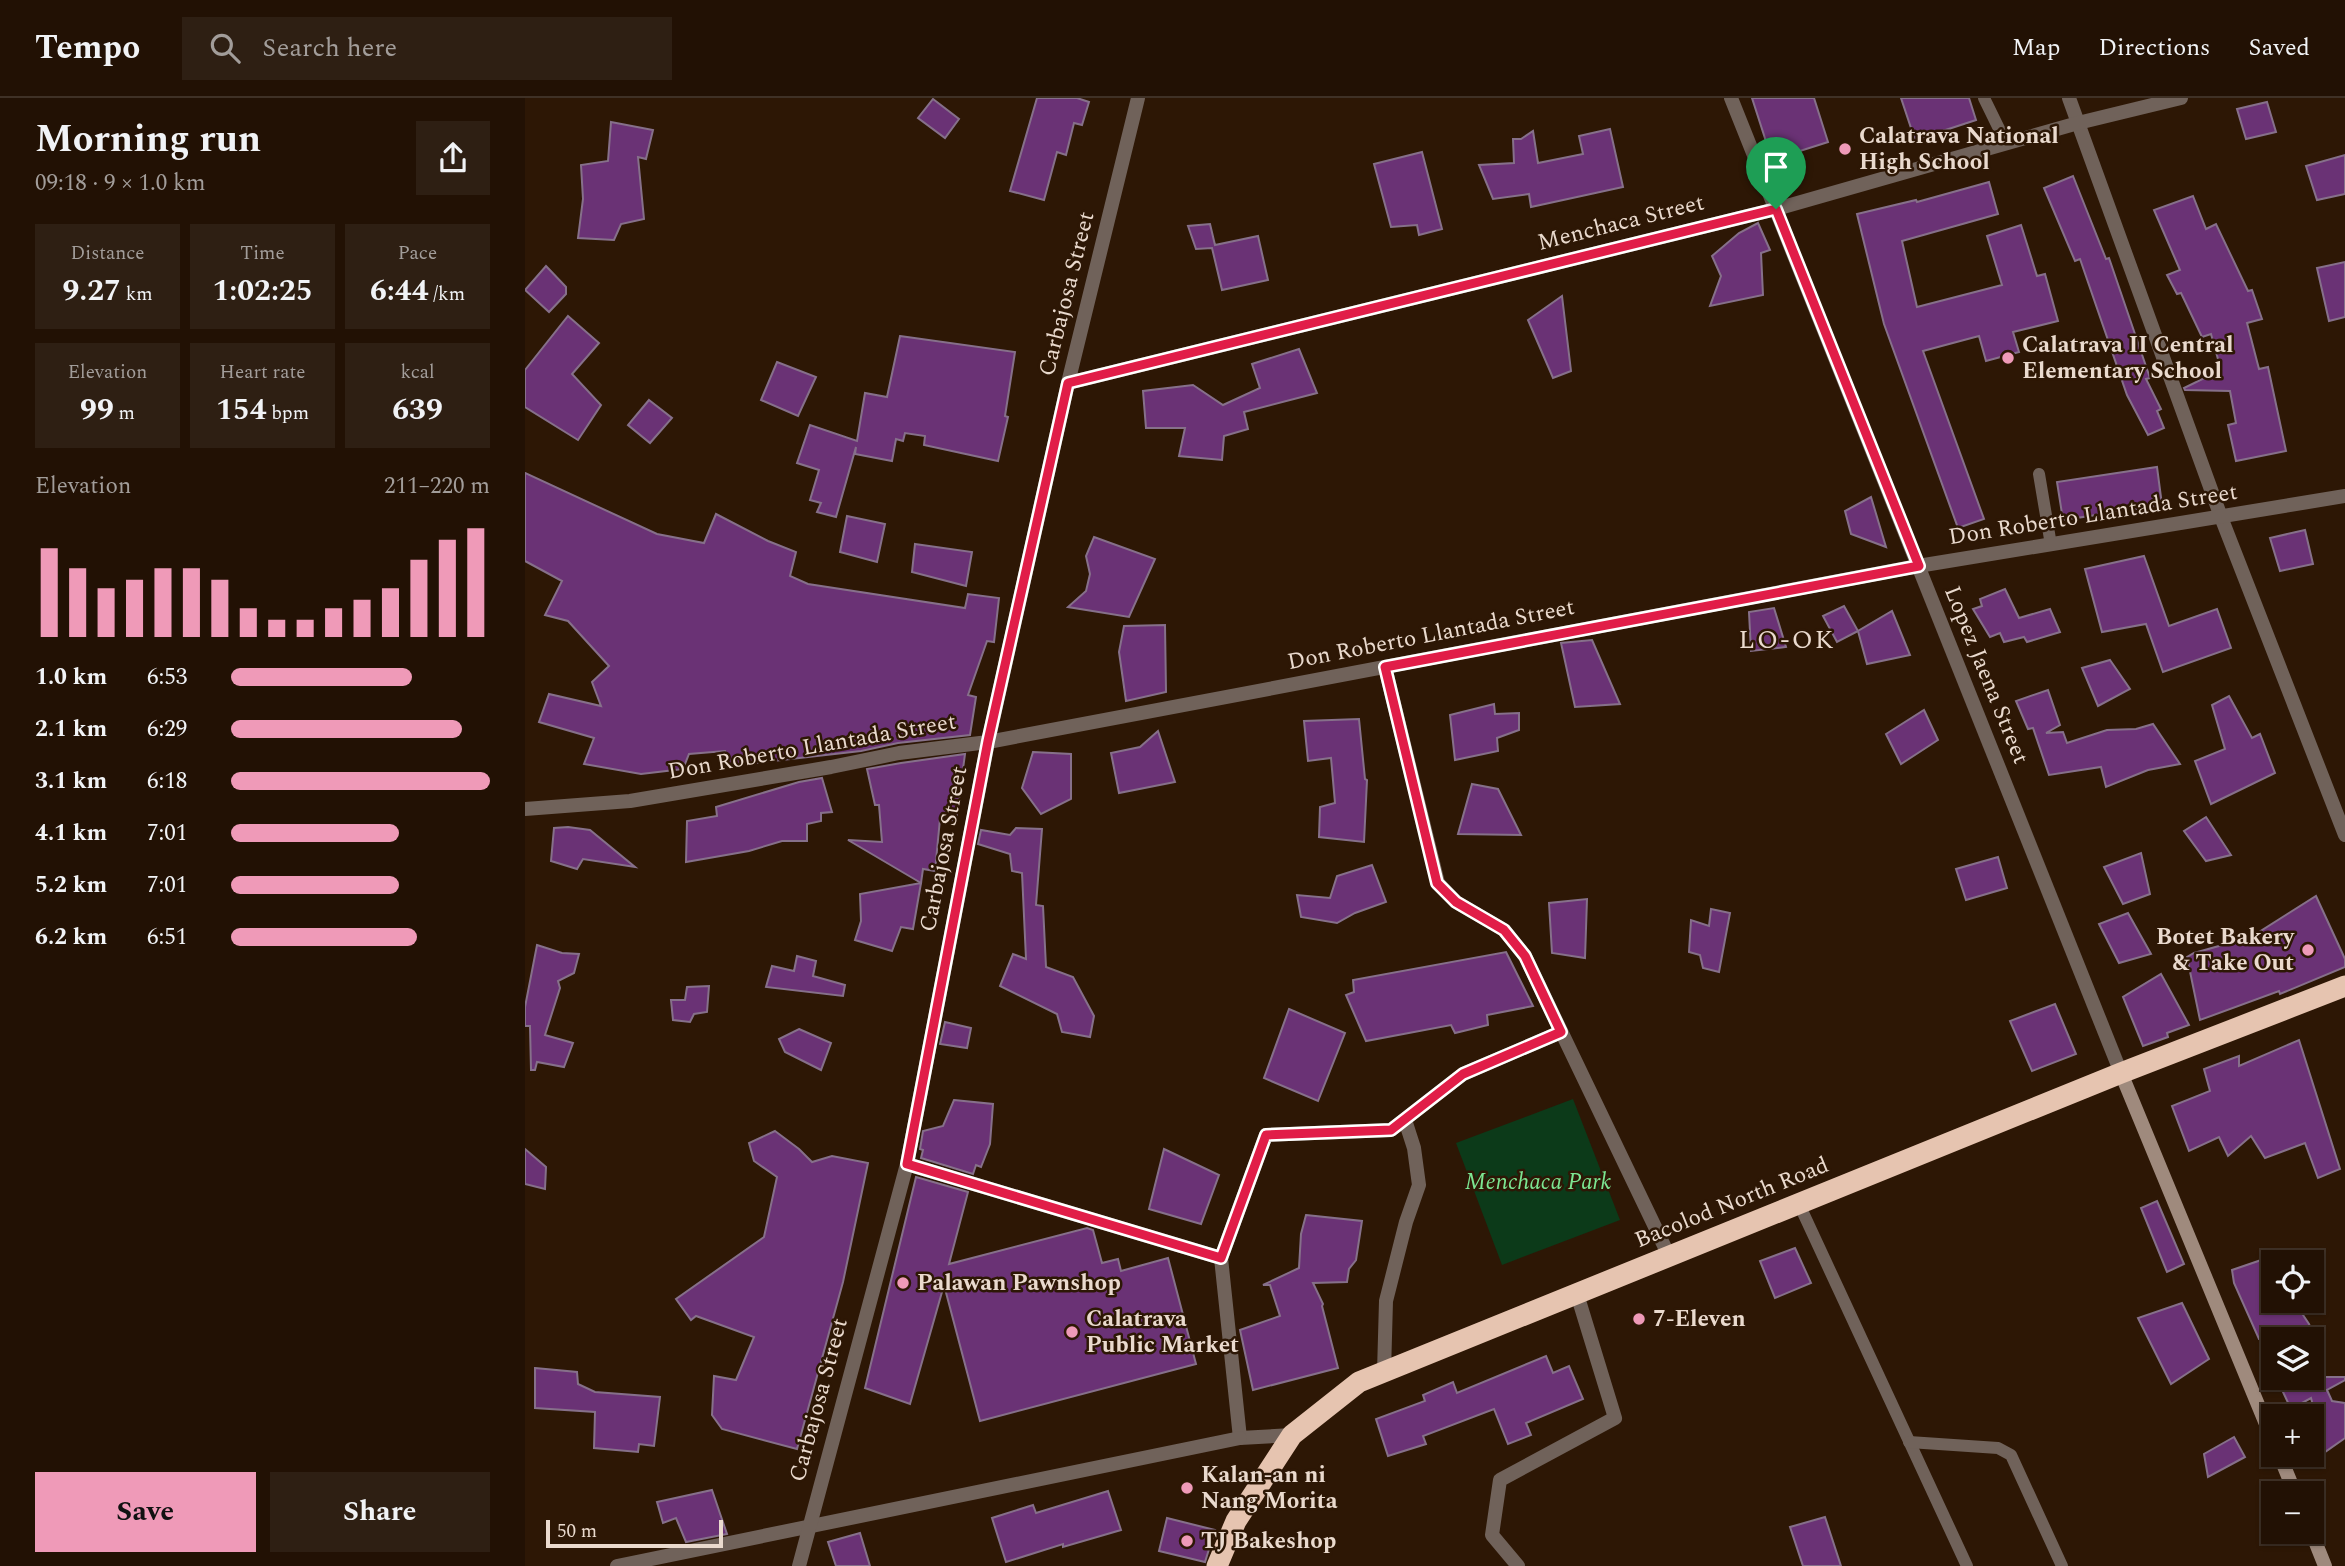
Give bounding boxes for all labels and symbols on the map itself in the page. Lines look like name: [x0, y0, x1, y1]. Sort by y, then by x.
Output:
place label: Calatrava National High School: [1859, 119, 2059, 180]
pin: [1746, 137, 1806, 209]
marker: Calatrava National High School: [1837, 141, 1853, 157]
street label: Menchaca Street: [1534, 185, 1708, 261]
street label: Carbajosa Street: [1030, 208, 1104, 380]
place label: Calatrava II Central Elementary School: [2022, 328, 2234, 389]
marker: Calatrava II Central Elementary School: [2000, 350, 2016, 366]
street label: Don Roberto Llantada Street: [1946, 475, 2240, 555]
street label: Lopez Jaena Street: [1934, 581, 2038, 769]
street label: Don Roberto Llantada Street: [1284, 590, 1578, 680]
district label: LO-OK: [1739, 620, 1835, 660]
street label: Don Roberto Llantada Street: [665, 704, 959, 790]
street label: Carbajosa Street: [911, 763, 977, 935]
place label: Botet Bakery & Take Out: [2156, 920, 2295, 981]
marker: Botet Bakery & Take Out: [2300, 942, 2316, 958]
street label: Bacolod North Road: [1630, 1148, 1835, 1258]
park label: Menchaca Park: [1465, 1165, 1611, 1200]
place label: Palawan Pawnshop: [917, 1266, 1121, 1301]
marker: Palawan Pawnshop: [895, 1275, 911, 1291]
place label: Calatrava Public Market: [1086, 1302, 1239, 1363]
place label: 7-Eleven: [1653, 1302, 1746, 1337]
marker: 7-Eleven: [1631, 1311, 1647, 1327]
street label: Carbajosa Street: [780, 1314, 858, 1486]
marker: Calatrava Public Market: [1064, 1324, 1080, 1340]
place label: Kalan-an ni Nang Morita: [1201, 1458, 1338, 1519]
marker: Kalan-an ni Nang Morita: [1179, 1480, 1195, 1496]
scale bar: [546, 1517, 723, 1549]
place label: TJ Bakeshop: [1201, 1524, 1336, 1559]
marker: TJ Bakeshop: [1179, 1533, 1195, 1549]

